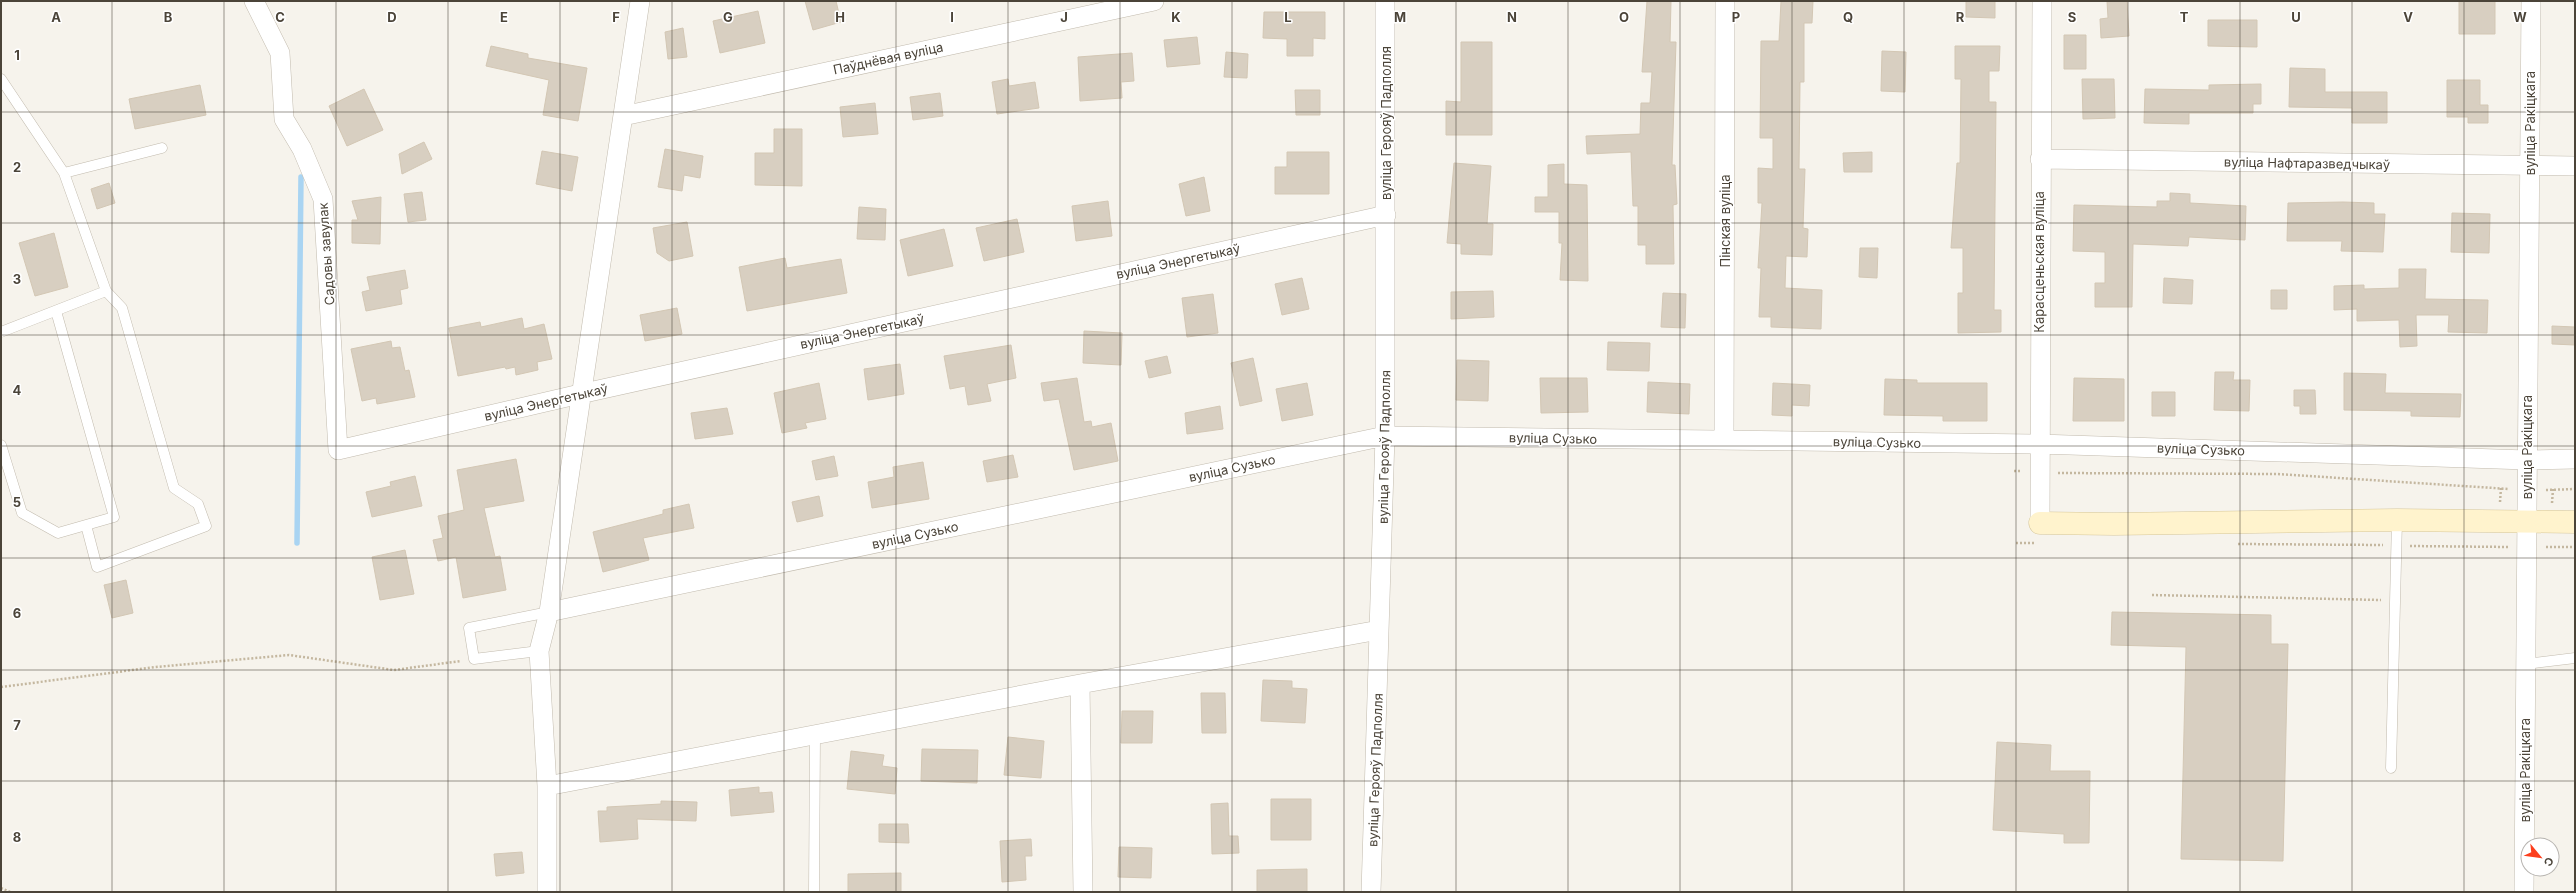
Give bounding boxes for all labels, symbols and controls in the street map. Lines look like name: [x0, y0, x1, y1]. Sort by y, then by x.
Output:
text: A: [51, 9, 61, 25]
text: B: [164, 9, 173, 25]
text: C: [275, 9, 285, 25]
text: D: [387, 9, 397, 25]
text: E: [500, 9, 508, 25]
text: F: [612, 9, 620, 25]
text: G: [723, 9, 733, 25]
text: H: [835, 9, 845, 25]
text: I: [950, 9, 954, 25]
text: J: [1060, 9, 1068, 25]
text: K: [1171, 9, 1181, 25]
text: L: [1284, 9, 1292, 25]
text: M: [1394, 9, 1406, 25]
text: N: [1507, 9, 1517, 25]
text: O: [1619, 9, 1629, 25]
text: P: [1732, 9, 1740, 25]
text: Q: [1843, 9, 1853, 25]
text: R: [1956, 9, 1965, 25]
text: S: [2068, 9, 2076, 25]
text: T: [2180, 9, 2189, 25]
text: U: [2291, 9, 2301, 25]
text: V: [2403, 9, 2413, 25]
text: W: [2513, 9, 2527, 25]
street label: Паўднёвая вуліца: [831, 39, 945, 77]
street label: вуліца Герояў Падполля: [1378, 46, 1394, 200]
text: 1: [14, 47, 20, 63]
street label: вуліца Ракіцкага: [2522, 71, 2538, 175]
street label: вуліца Нафтаразведчыкаў: [2224, 154, 2390, 172]
text: 2: [13, 159, 21, 175]
street label: Пінская вуліца: [1717, 175, 1733, 267]
street label: Карасценьская вуліца: [2031, 191, 2047, 333]
street label: Садовы завулак: [314, 202, 338, 306]
street label: вуліца Энергетыкаў: [1114, 240, 1242, 282]
text: 3: [13, 271, 21, 287]
street label: вуліца Энергетыкаў: [798, 310, 926, 352]
street label: вуліца Герояў Падполля: [1375, 370, 1393, 524]
street label: вуліца Энергетыкаў: [483, 380, 609, 424]
text: 4: [13, 382, 22, 398]
street label: вуліца Ракіцкага: [2519, 395, 2535, 499]
street label: вуліца Сузько: [1509, 429, 1597, 447]
street label: вуліца Сузько: [1833, 433, 1921, 451]
street label: вуліца Сузько: [2157, 439, 2246, 459]
street label: вуліца Сузько: [1187, 451, 1277, 485]
text: 5: [13, 494, 21, 510]
street label: вуліца Сузько: [870, 518, 960, 552]
text: 6: [13, 605, 21, 621]
street label: вуліца Герояў Падполля: [1364, 693, 1386, 847]
text: 7: [13, 717, 21, 733]
street label: вуліца Ракіцкага: [2517, 718, 2533, 822]
text: 8: [13, 829, 21, 845]
north arrow: [2520, 837, 2560, 877]
text: С: [2541, 855, 2557, 869]

